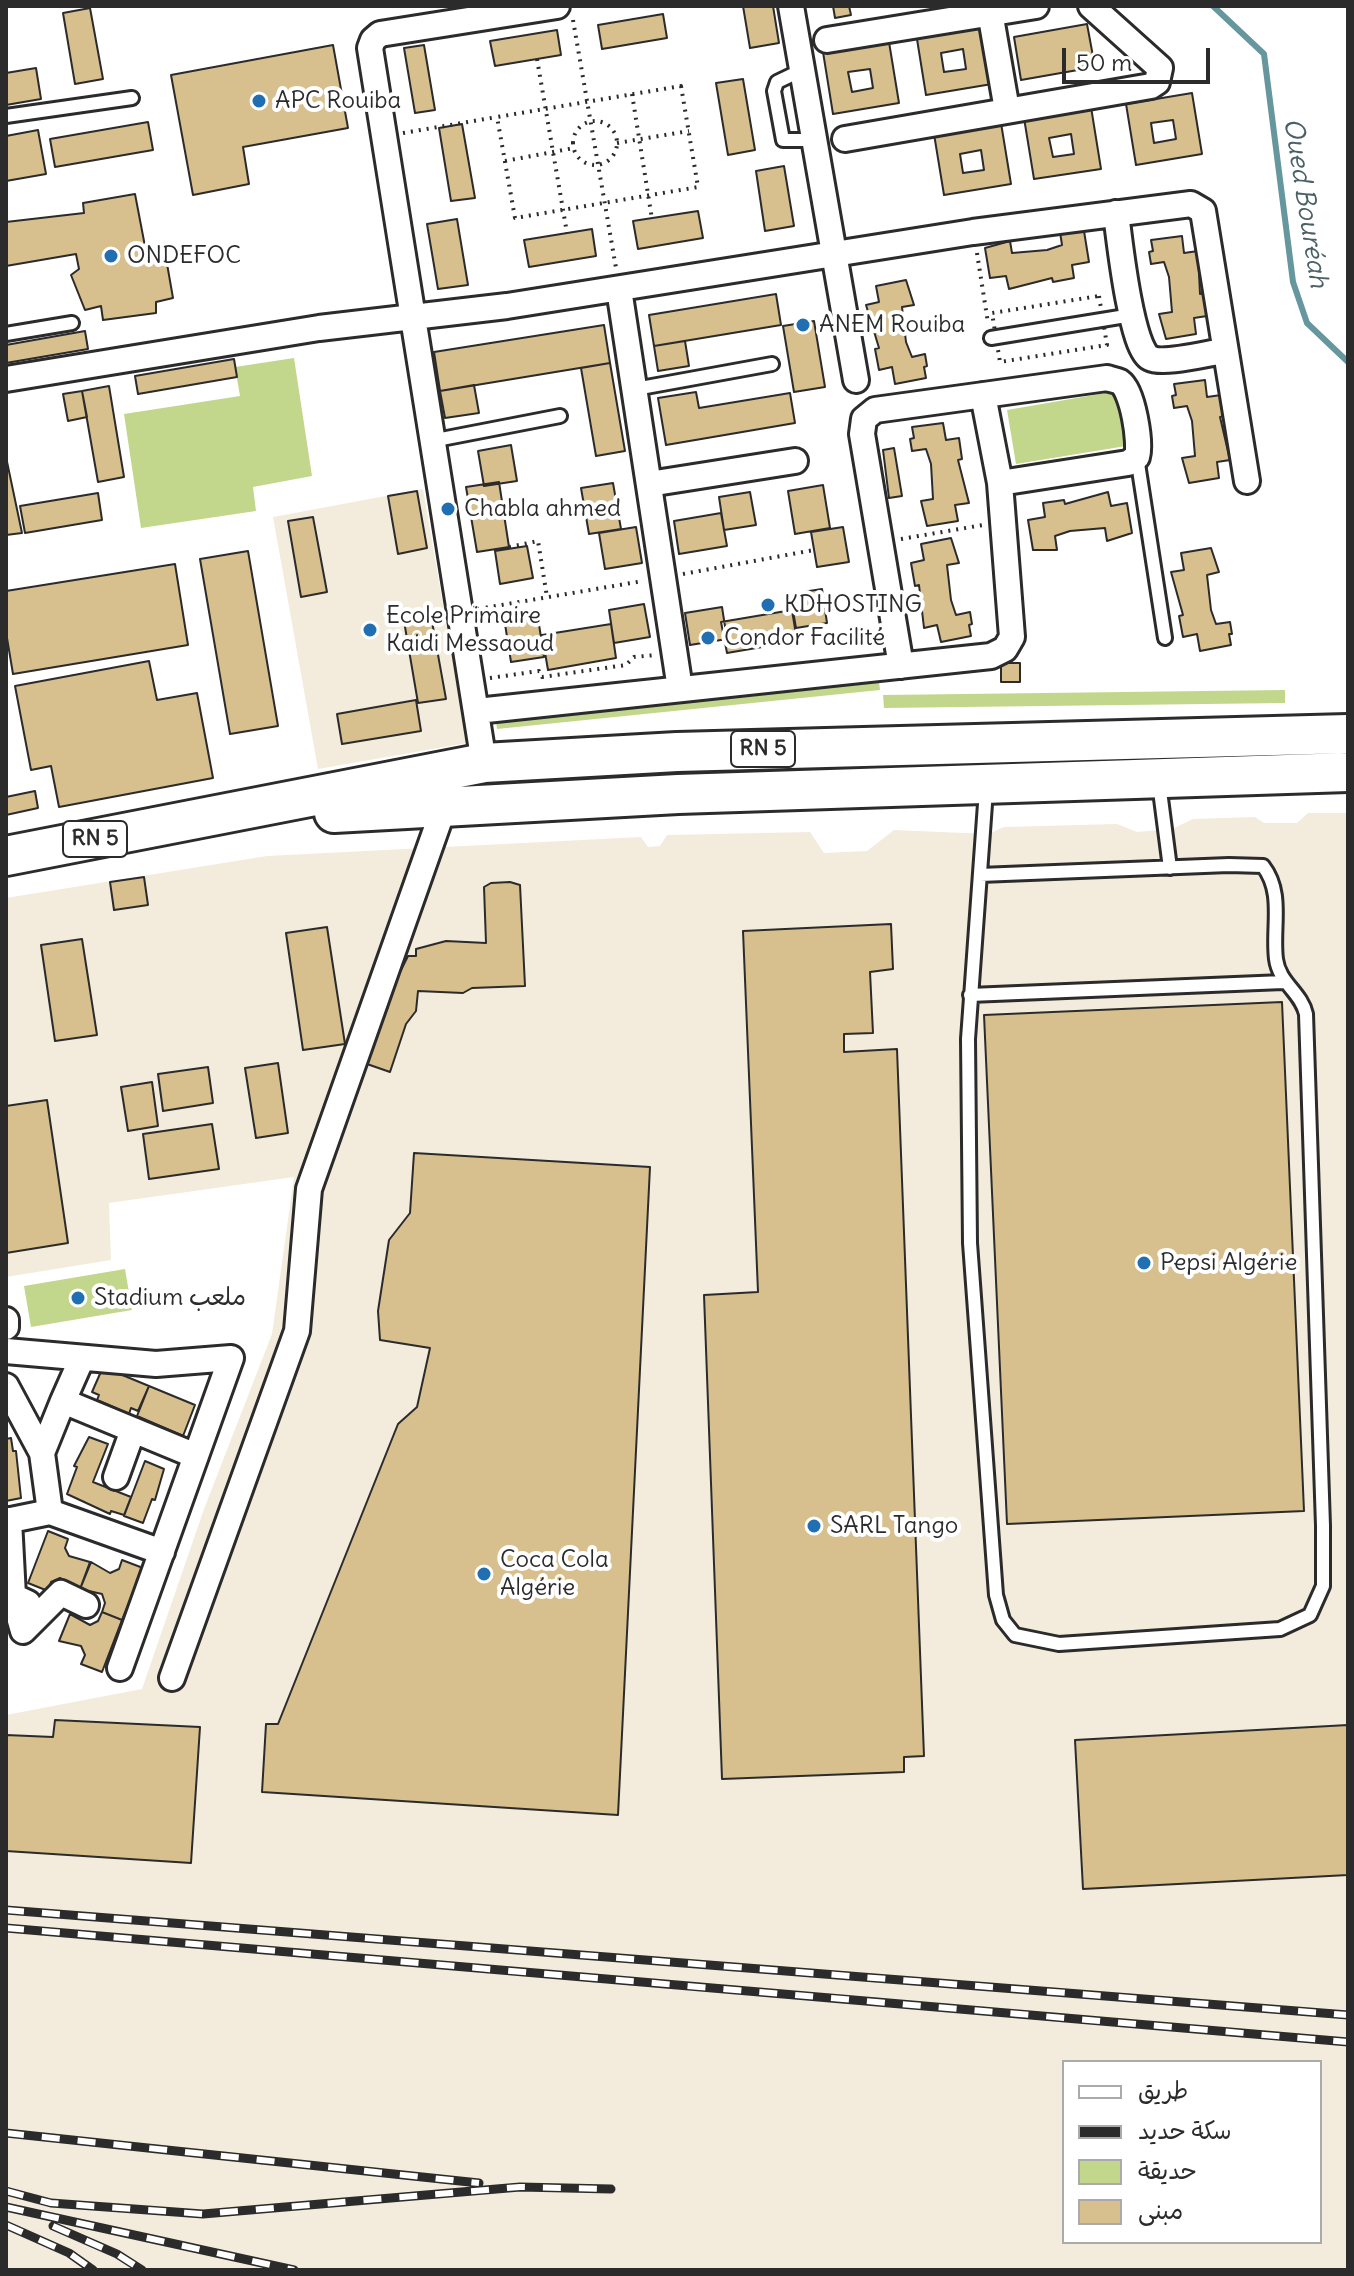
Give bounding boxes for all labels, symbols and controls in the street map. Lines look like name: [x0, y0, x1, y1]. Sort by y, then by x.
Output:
scale bar: [1066, 32, 1214, 82]
text: 50 m: [1076, 47, 1132, 77]
place label: APC Rouiba: [275, 87, 401, 115]
marker: APC Rouiba: [250, 92, 268, 110]
water label: Oued Bouréah: [1276, 116, 1334, 290]
place label: ONDEFOC: [127, 242, 241, 270]
marker: ONDEFOC: [102, 247, 120, 265]
place label: ANEM Rouiba: [819, 311, 965, 339]
marker: ANEM Rouiba: [794, 316, 812, 334]
place label: Chabla ahmed: [464, 495, 621, 523]
marker: Chabla ahmed: [439, 500, 457, 518]
place label: KDHOSTING: [784, 591, 922, 619]
marker: KDHOSTING: [759, 596, 777, 614]
place label: Ecole Primaire Kaidi Messaoud: [386, 602, 554, 658]
marker: Ecole Primaire Kaidi Messaoud: [361, 621, 379, 639]
place label: Condor Facilité: [724, 624, 885, 652]
marker: Condor Facilité: [699, 629, 717, 647]
road number: RN 5: [731, 731, 795, 767]
road number: RN 5: [63, 821, 127, 857]
place label: Pepsi Algérie: [1160, 1249, 1297, 1277]
marker: Pepsi Algérie: [1135, 1254, 1153, 1272]
place label: Stadium ملعب: [94, 1284, 246, 1312]
marker: Stadium ملعب: [69, 1289, 87, 1307]
place label: SARL Tango: [830, 1512, 958, 1540]
marker: SARL Tango: [805, 1517, 823, 1535]
place label: Coca Cola Algérie: [500, 1546, 609, 1602]
marker: Coca Cola Algérie: [475, 1565, 493, 1583]
legend: [1062, 2060, 1322, 2244]
text: طريق: [1138, 2075, 1188, 2105]
text: سكة حديد: [1138, 2115, 1232, 2145]
text: حديقة: [1138, 2155, 1197, 2185]
text: مبنى: [1138, 2195, 1183, 2225]

